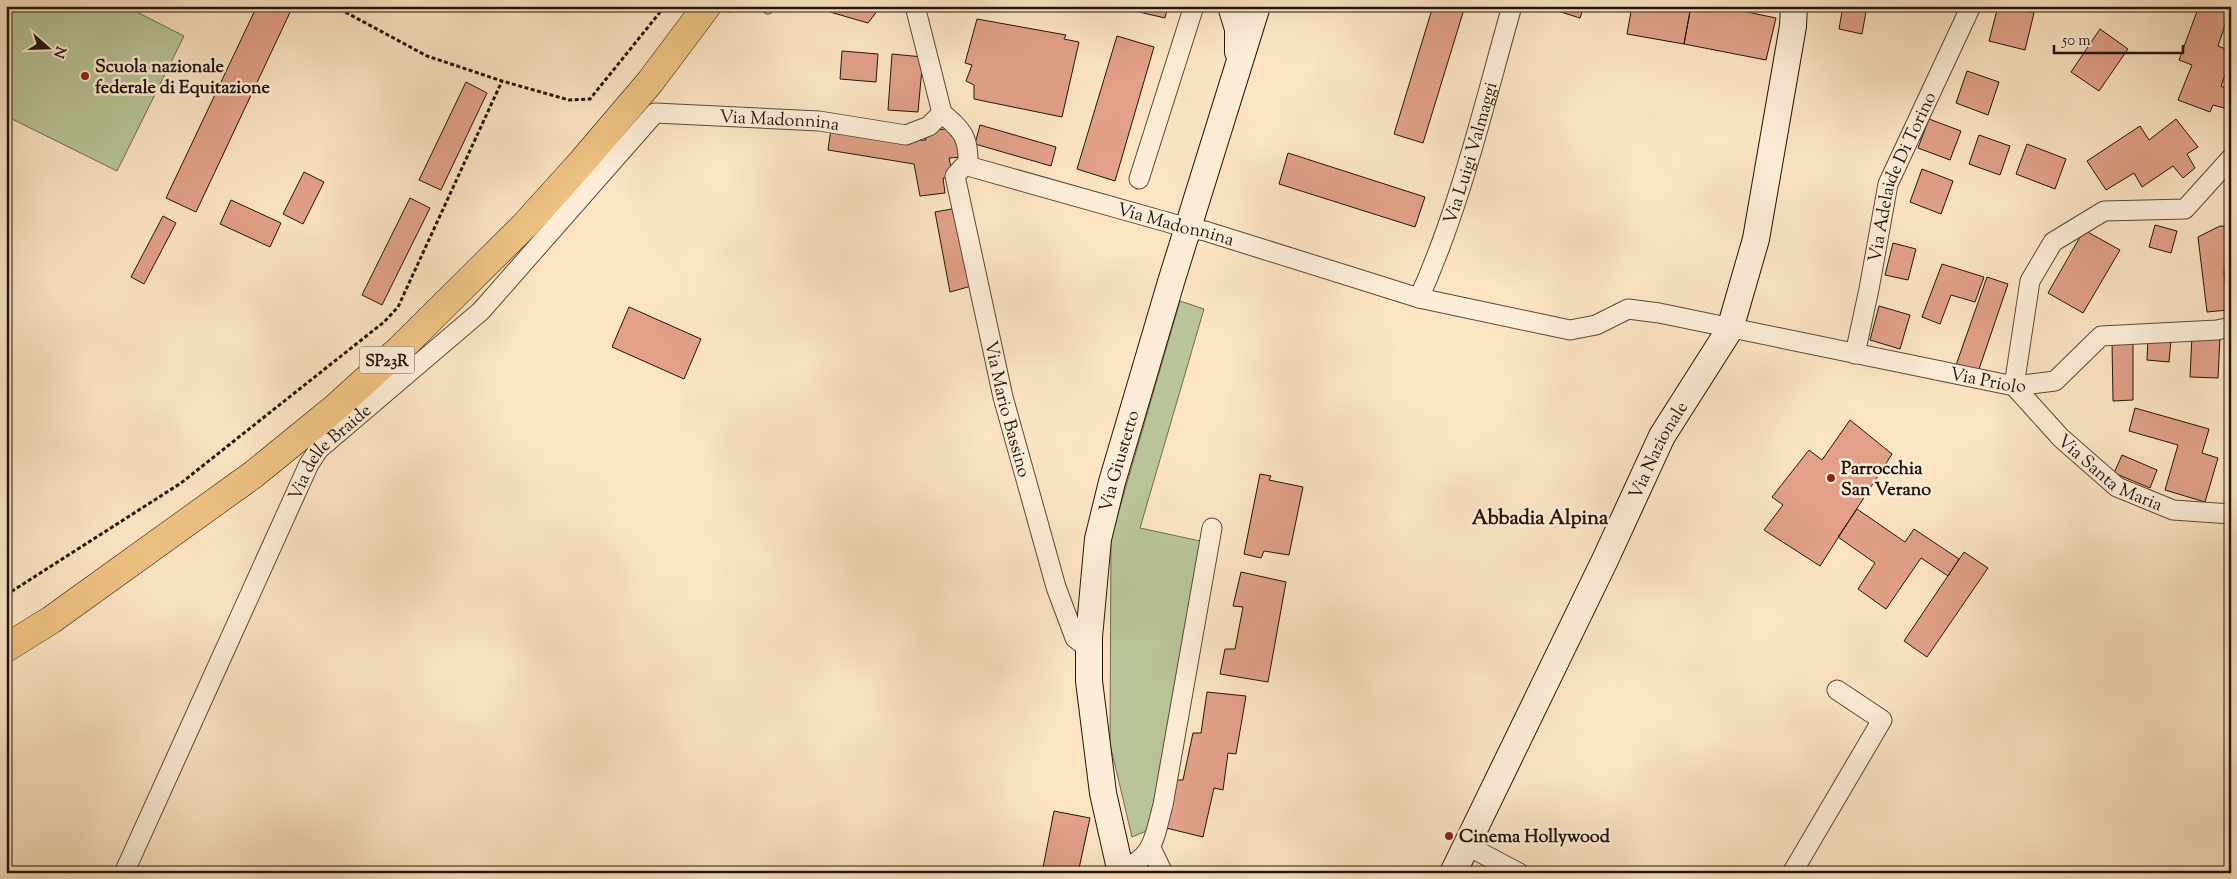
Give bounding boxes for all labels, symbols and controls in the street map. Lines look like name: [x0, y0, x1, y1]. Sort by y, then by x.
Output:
north arrow: [22, 22, 72, 72]
scale bar: [2054, 22, 2183, 54]
text: 50 m: [2061, 31, 2091, 52]
text: N: [47, 43, 70, 60]
place label: Scuola nazionale federale di Equitazione: [95, 55, 271, 102]
marker: Scuola nazionale federale di Equitazione: [79, 70, 91, 82]
street label: Via Luigi Valmaggi: [1438, 79, 1505, 228]
street label: Via Adelaide Di Torino: [1863, 88, 1944, 264]
street label: Via Madonnina: [719, 105, 841, 139]
street label: Via Madonnina: [1113, 198, 1237, 254]
street label: Via Mario Bassino: [976, 339, 1036, 481]
road number: SP23R: [360, 346, 414, 374]
street label: Via Priolo: [1947, 362, 2028, 401]
street label: Via Nazionale: [1624, 397, 1696, 504]
street label: Via delle Braide: [283, 399, 378, 505]
street label: Via Giustetto: [1094, 407, 1147, 515]
street label: Via Santa Maria: [2051, 429, 2166, 519]
place label: Parrocchia San Verano: [1841, 457, 1931, 504]
marker: Parrocchia San Verano: [1825, 472, 1837, 484]
district label: Abbadia Alpina: [1472, 505, 1609, 534]
place label: Cinema Hollywood: [1459, 825, 1611, 851]
marker: Cinema Hollywood: [1443, 830, 1455, 842]

